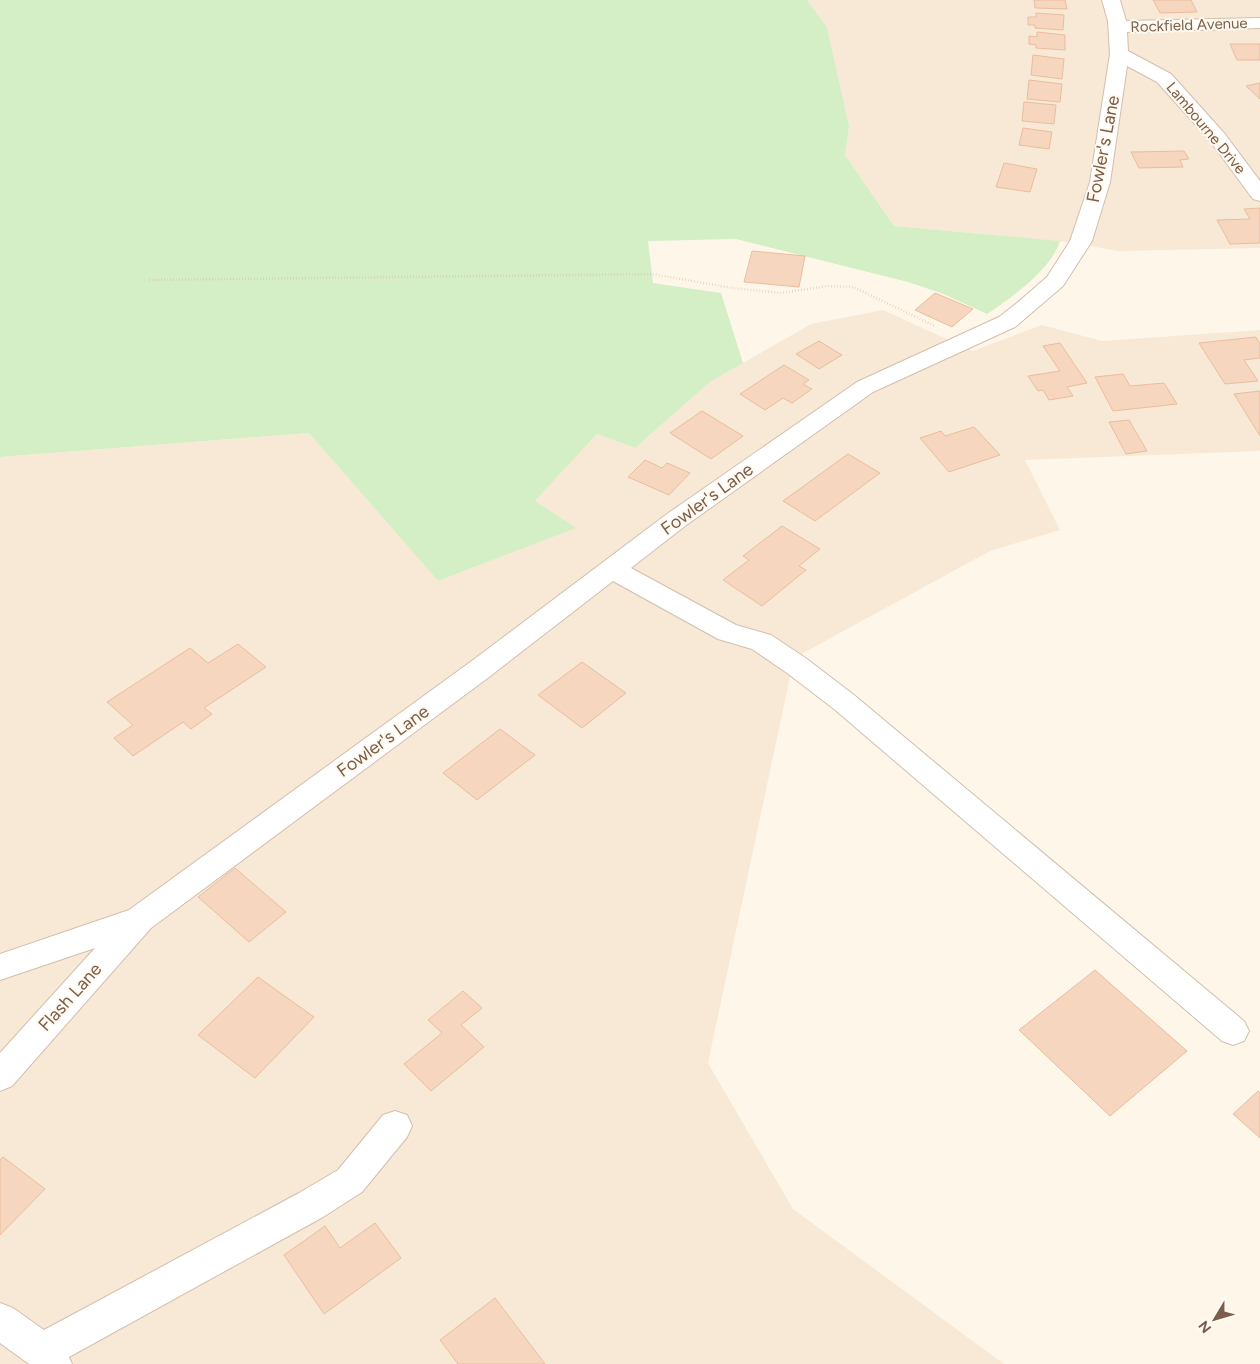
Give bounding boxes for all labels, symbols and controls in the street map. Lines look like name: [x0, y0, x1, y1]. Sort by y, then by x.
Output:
street label: Rockfield Avenue: [1130, 14, 1248, 36]
street label: Lambourne Drive: [1162, 79, 1250, 177]
street label: Fowler's Lane: [1082, 93, 1124, 204]
street label: Fowler's Lane: [657, 458, 758, 540]
street label: Fowler's Lane: [333, 700, 434, 782]
street label: Flash Lane: [34, 958, 106, 1036]
north arrow: [1190, 1294, 1240, 1344]
text: N: [1195, 1317, 1215, 1336]

